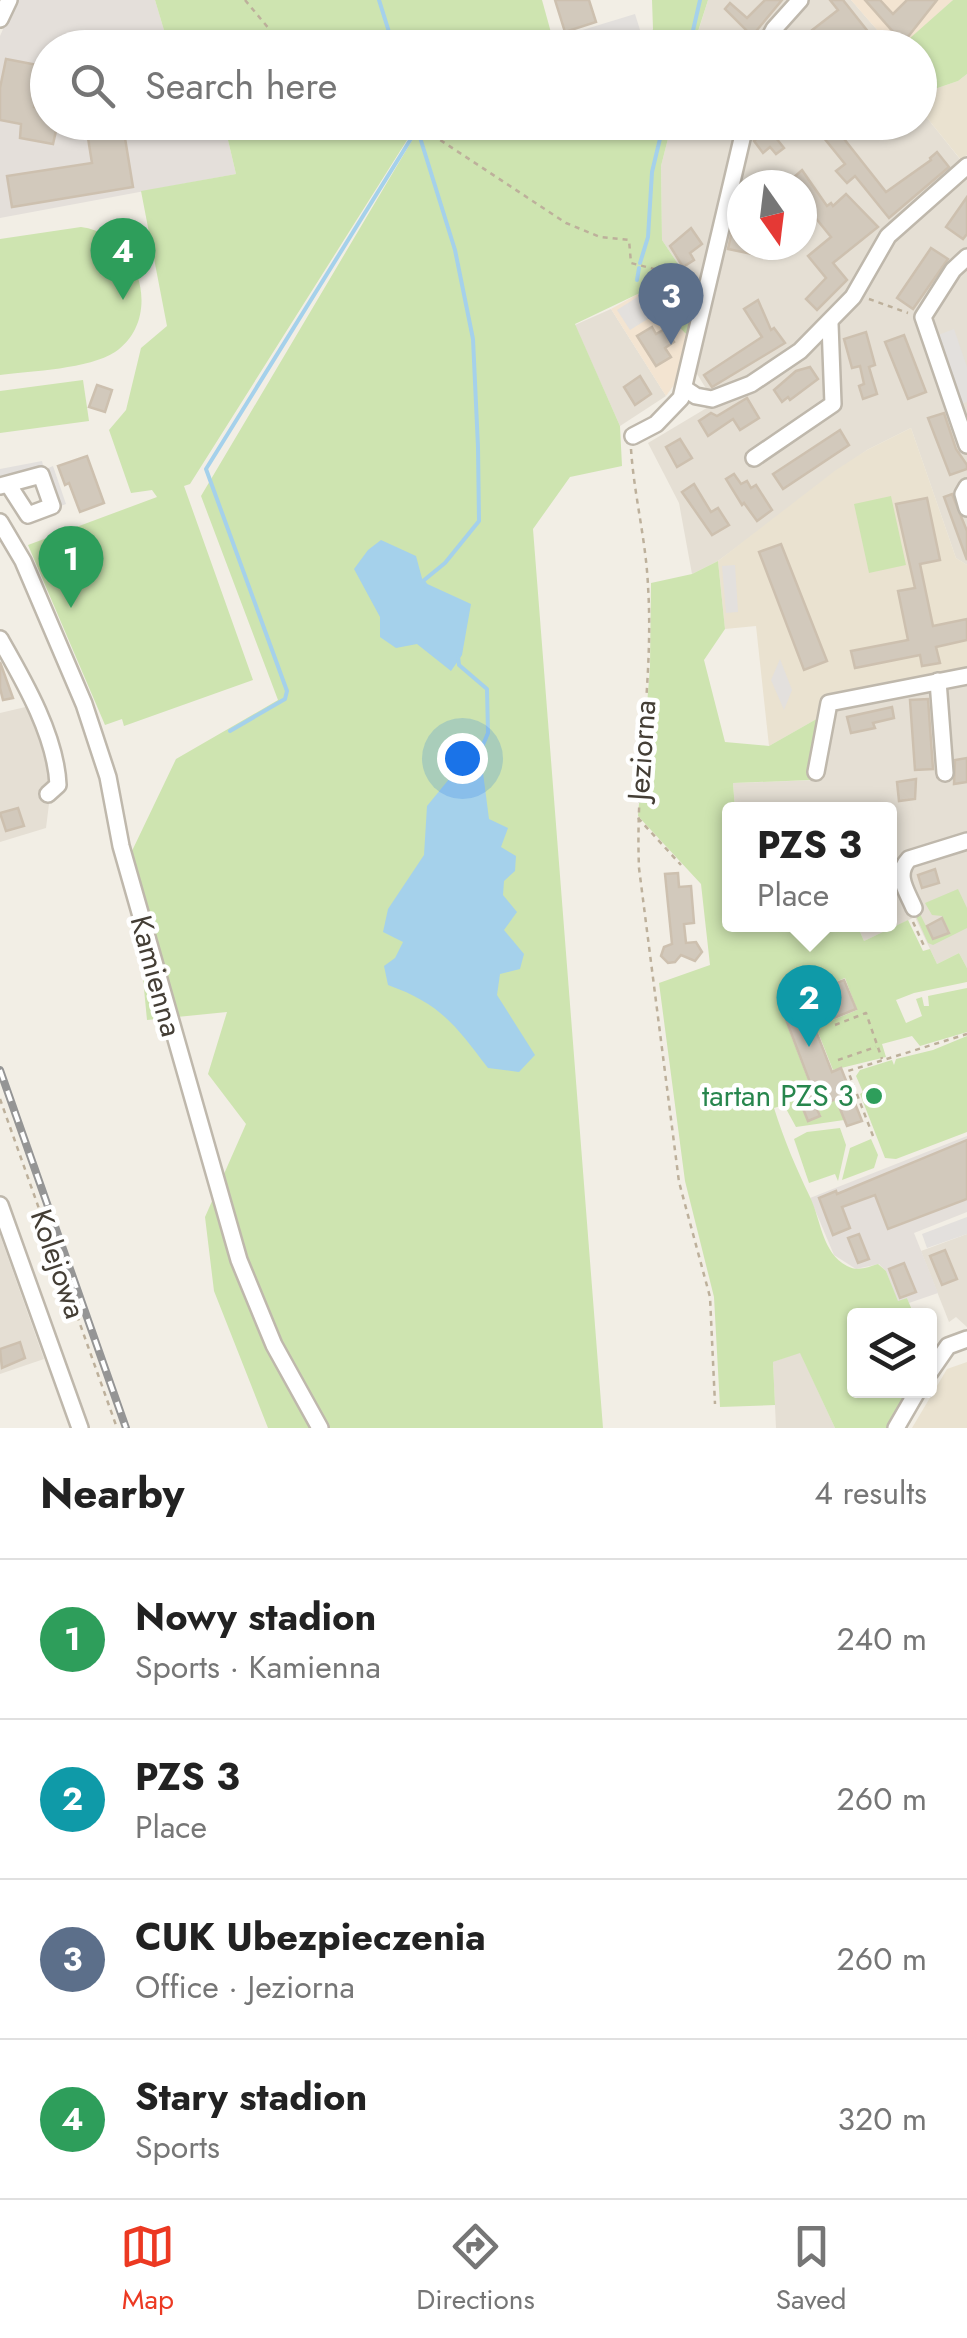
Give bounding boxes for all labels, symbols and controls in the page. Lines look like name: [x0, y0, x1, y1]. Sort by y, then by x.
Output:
search box: [30, 30, 937, 140]
icon: search: [65, 58, 120, 113]
text: Search here: [145, 58, 337, 113]
north arrow: [727, 170, 817, 260]
pin: 4: [90, 218, 156, 300]
pin: 3: [638, 262, 704, 345]
pin: 1: [38, 526, 104, 608]
street label: Jeziorna: [616, 698, 666, 806]
your location: [437, 733, 488, 784]
popup: [722, 802, 897, 932]
text: PZS 3: [757, 817, 862, 872]
text: Place: [757, 872, 829, 918]
street label: Kamienna: [120, 910, 193, 1041]
pin: 2: [776, 964, 842, 1047]
place label: tartan PZS 3: [702, 1074, 854, 1117]
marker: tartan PZS 3: [863, 1085, 885, 1107]
street label: Kolejowa: [20, 1203, 97, 1324]
map controls: [847, 1308, 937, 1398]
button: layers: [847, 1308, 937, 1398]
text: Nearby: [40, 1463, 184, 1524]
text: 4 results: [814, 1470, 927, 1516]
text: Nowy stadion: [135, 1589, 376, 1644]
text: 1: [64, 1616, 81, 1662]
text: 240 m: [836, 1616, 927, 1662]
text: Sports · Kamienna: [135, 1644, 381, 1690]
text: PZS 3: [135, 1749, 240, 1804]
text: 2: [62, 1776, 83, 1822]
text: 260 m: [837, 1776, 927, 1822]
text: Place: [135, 1804, 207, 1850]
text: CUK Ubezpieczenia: [135, 1909, 486, 1964]
text: 3: [63, 1936, 82, 1982]
text: 260 m: [837, 1936, 927, 1982]
text: Office · Jeziorna: [135, 1964, 355, 2010]
text: Stary stadion: [135, 2069, 367, 2124]
text: 4: [61, 2096, 84, 2142]
text: 320 m: [838, 2096, 927, 2142]
text: Sports: [135, 2124, 220, 2170]
tab: Map: [120, 2219, 175, 2320]
tab: Directions: [416, 2219, 535, 2320]
tab: Saved: [776, 2219, 847, 2320]

